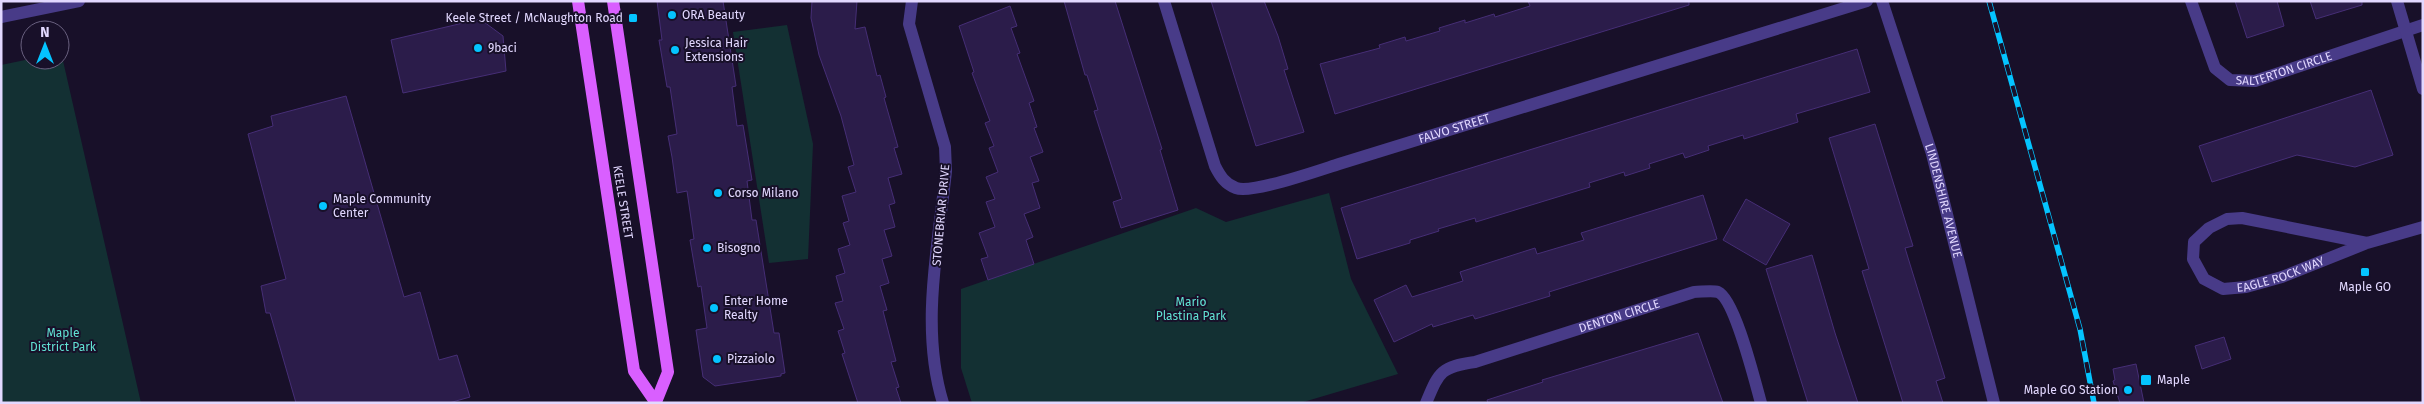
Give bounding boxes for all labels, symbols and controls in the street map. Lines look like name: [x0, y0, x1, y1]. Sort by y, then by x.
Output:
place label: ORA Beauty: [682, 8, 745, 22]
marker: ORA Beauty: [666, 9, 678, 21]
place label: Keele Street / McNaughton Road: [446, 11, 623, 25]
marker: Keele Street / McNaughton Road: [627, 12, 639, 24]
north arrow: [20, 20, 70, 70]
text: N: [40, 24, 50, 41]
place label: Jessica Hair Extensions: [685, 36, 748, 64]
place label: 9baci: [488, 41, 517, 55]
marker: 9baci: [472, 42, 484, 54]
marker: Jessica Hair Extensions: [669, 44, 681, 56]
street label: SALTERTON CIRCLE: [2235, 49, 2334, 88]
street label: FALVO STREET: [1417, 111, 1492, 146]
street label: LINDENSHIRE AVENUE: [1922, 142, 1965, 259]
street label: KEELE STREET: [610, 164, 636, 241]
street label: STONEBRIAR DRIVE: [930, 164, 952, 266]
place label: Corso Milano: [728, 186, 798, 200]
marker: Corso Milano: [712, 187, 724, 199]
place label: Maple Community Center: [333, 192, 431, 220]
marker: Maple Community Center: [317, 200, 329, 212]
place label: Bisogno: [717, 241, 761, 255]
marker: Bisogno: [701, 242, 713, 254]
street label: EAGLE ROCK WAY: [2236, 254, 2327, 295]
marker: Maple GO: [2359, 266, 2371, 278]
place label: Maple GO: [2339, 280, 2391, 294]
place label: Enter Home Realty: [724, 294, 788, 322]
park label: Mario Plastina Park: [1156, 295, 1227, 323]
street label: DENTON CIRCLE: [1577, 296, 1662, 335]
marker: Enter Home Realty: [708, 302, 720, 314]
park label: Maple District Park: [30, 326, 97, 354]
place label: Pizzaiolo: [727, 352, 775, 366]
marker: Pizzaiolo: [711, 353, 723, 365]
marker: Maple: [2139, 373, 2153, 387]
place label: Maple: [2157, 373, 2190, 387]
place label: Maple GO Station: [2024, 383, 2118, 397]
marker: Maple GO Station: [2122, 384, 2134, 396]

